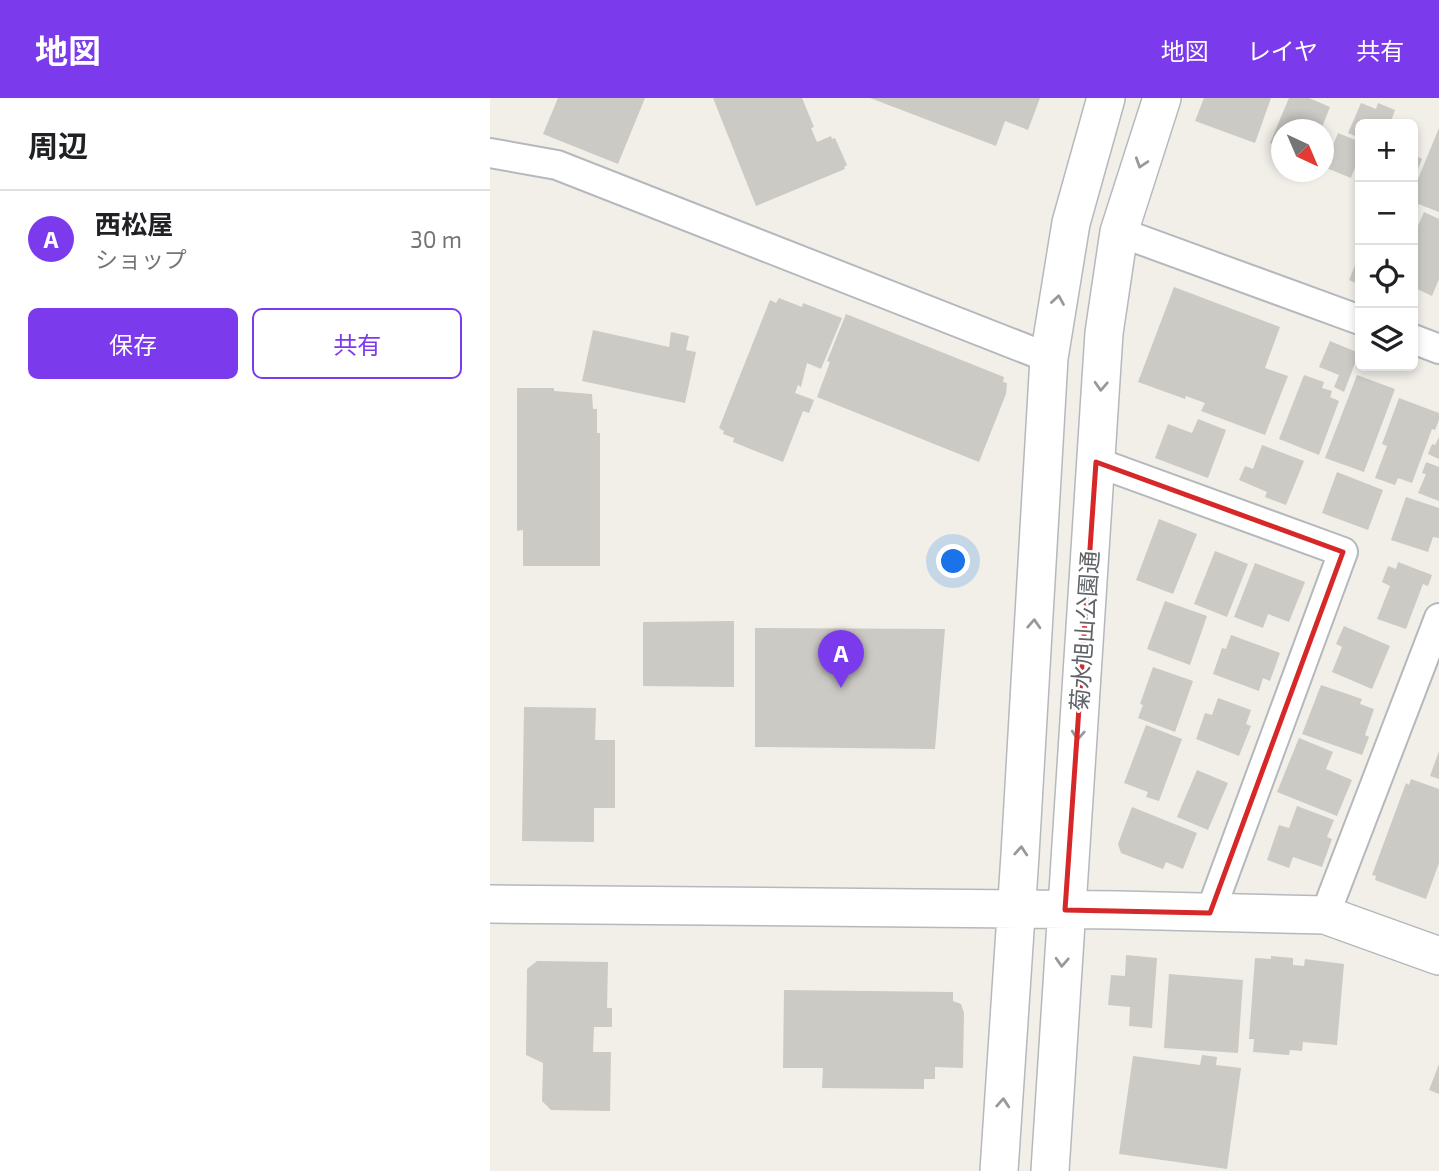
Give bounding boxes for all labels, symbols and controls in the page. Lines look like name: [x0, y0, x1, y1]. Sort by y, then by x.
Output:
text: 地図: [35, 30, 101, 70]
text: 地図: [1161, 36, 1209, 65]
text: レイヤ: [1247, 36, 1318, 65]
text: 共有: [1356, 36, 1404, 65]
north arrow: [1271, 119, 1334, 182]
map controls: [1355, 119, 1418, 371]
button: +: [1355, 119, 1418, 182]
text: 周辺: [28, 127, 88, 163]
one-way arrow: [1135, 156, 1149, 169]
button: −: [1355, 182, 1418, 245]
text: 西松屋: [95, 208, 173, 239]
text: A: [43, 225, 59, 253]
text: 30 m: [410, 225, 462, 253]
text: ショップ: [95, 245, 187, 273]
button: locate: [1355, 245, 1418, 308]
one-way arrow: [1050, 294, 1065, 306]
button: 保存: [28, 308, 238, 379]
button: 共有: [252, 308, 462, 379]
button: layers: [1355, 308, 1418, 371]
one-way arrow: [1093, 381, 1108, 392]
your location: [936, 544, 970, 578]
street label: 菊水旭山公園通: [1064, 550, 1104, 712]
one-way arrow: [1026, 619, 1041, 630]
pin: A: [818, 630, 864, 688]
one-way arrow: [1071, 730, 1086, 741]
one-way arrow: [1013, 846, 1028, 857]
one-way arrow: [1054, 957, 1069, 968]
one-way arrow: [996, 1097, 1011, 1108]

